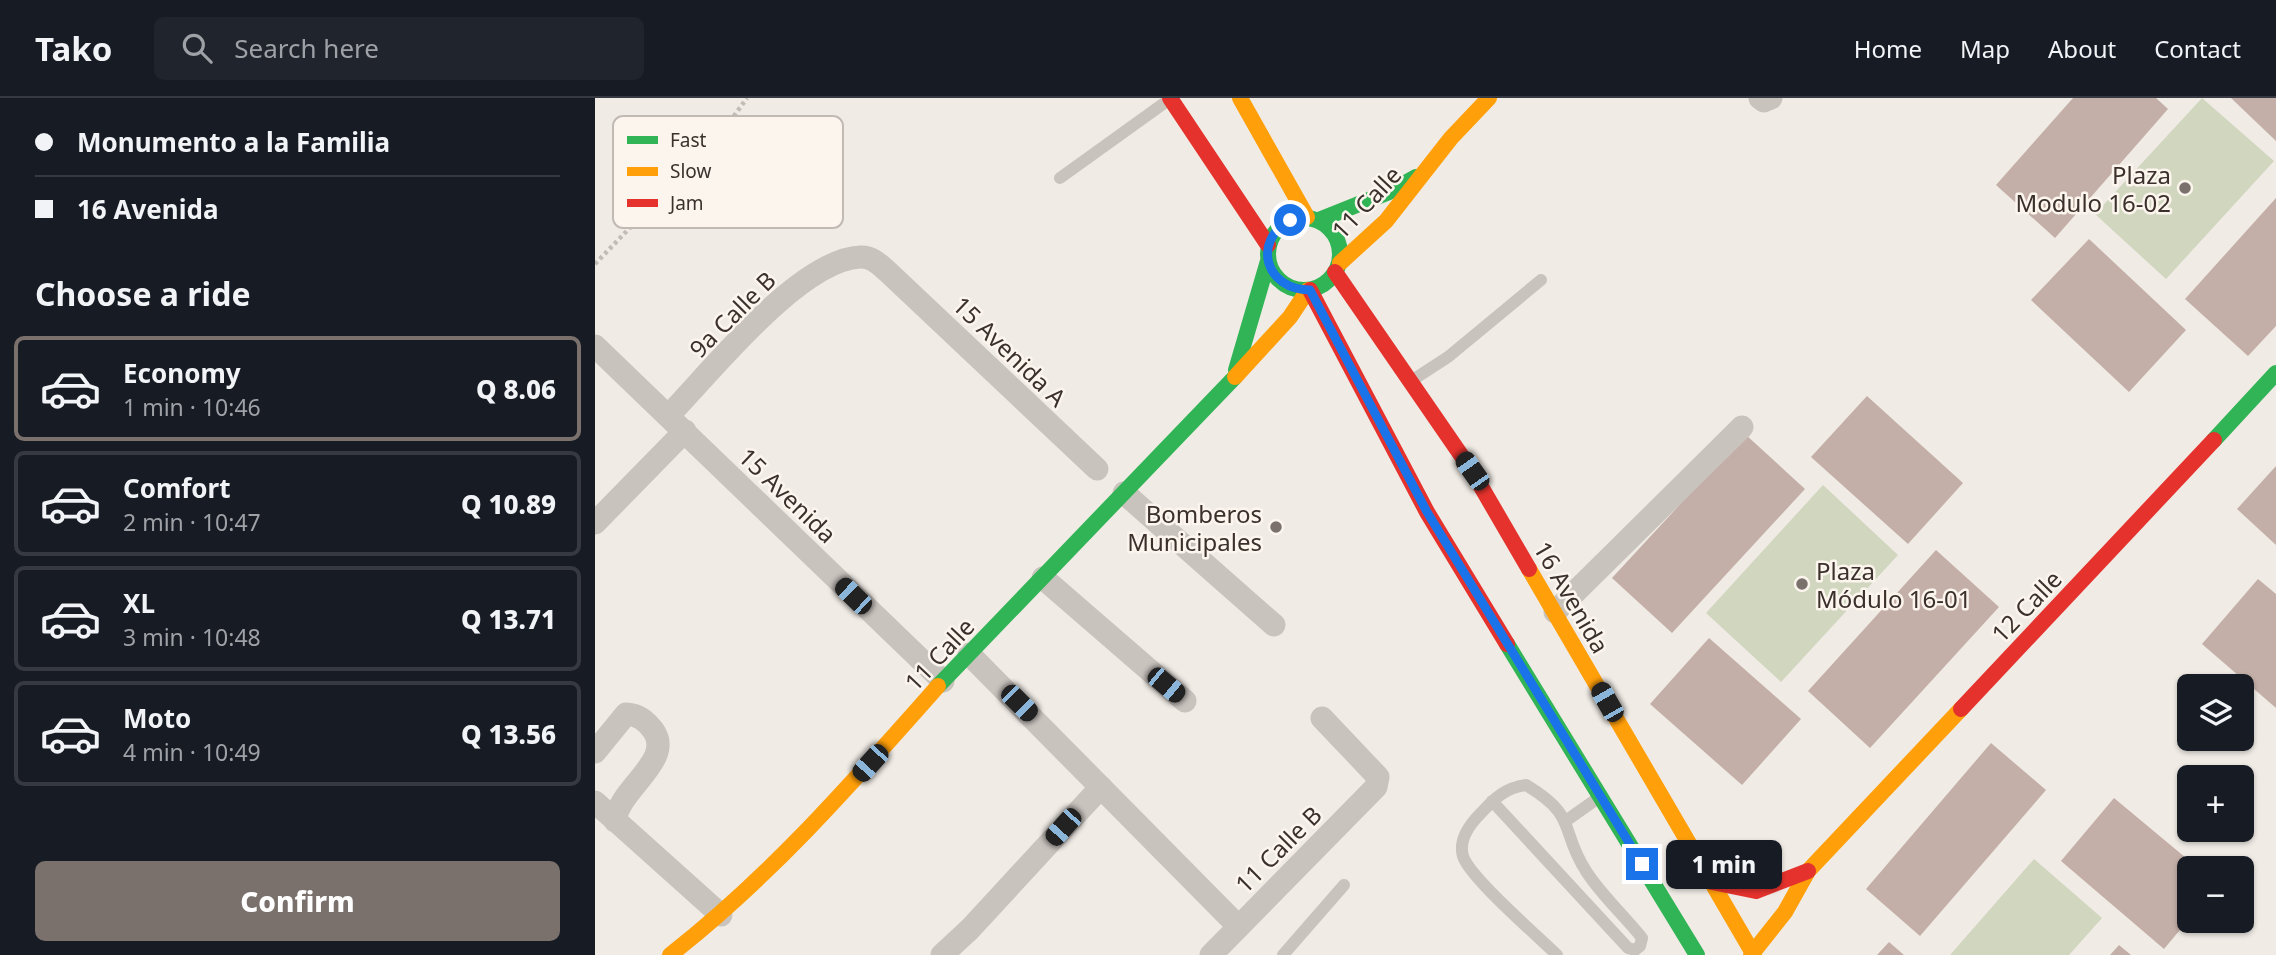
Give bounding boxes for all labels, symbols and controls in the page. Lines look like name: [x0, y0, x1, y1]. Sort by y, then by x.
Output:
search box: [154, 17, 644, 80]
text: Tako: [35, 26, 112, 71]
icon: search: [178, 29, 216, 67]
text: Search here: [234, 30, 379, 66]
text: Home: [1854, 32, 1922, 65]
text: Map: [1960, 32, 2010, 65]
text: About: [2048, 32, 2116, 65]
text: Contact: [2154, 32, 2241, 65]
legend: [613, 116, 843, 228]
text: Monumento a la Familia: [77, 124, 390, 160]
text: Fast: [670, 127, 707, 153]
text: Slow: [670, 158, 711, 184]
street label: 11 Calle: [1324, 158, 1408, 246]
place label: Plaza Modulo 16-02: [2016, 158, 2171, 219]
marker: Plaza Modulo 16-02: [2177, 180, 2193, 196]
text: Jam: [668, 190, 704, 216]
text: 16 Avenida: [77, 191, 219, 227]
route start: [1274, 204, 1306, 236]
street label: 9a Calle B: [682, 264, 782, 364]
text: Choose a ride: [35, 272, 251, 315]
street label: 15 Avenida A: [946, 289, 1074, 414]
text: Economy: [123, 355, 241, 391]
icon: car: [39, 357, 102, 420]
text: Q 8.06: [476, 371, 556, 407]
text: 1 min · 10:46: [123, 391, 261, 423]
street label: 15 Avenida: [732, 440, 844, 550]
car: [1452, 448, 1493, 494]
text: Comfort: [123, 470, 231, 506]
icon: car: [39, 472, 102, 535]
text: Q 10.89: [461, 486, 556, 522]
place label: Bomberos Municipales: [1127, 497, 1262, 558]
text: 2 min · 10:47: [123, 506, 261, 538]
marker: Bomberos Municipales: [1268, 519, 1284, 535]
street label: 16 Avenida: [1527, 535, 1617, 659]
place label: Plaza Módulo 16-01: [1816, 554, 1971, 615]
street label: 12 Calle: [1983, 563, 2069, 649]
car: [831, 574, 876, 618]
marker: Plaza Módulo 16-01: [1794, 576, 1810, 592]
text: XL: [123, 585, 155, 621]
icon: car: [39, 587, 102, 650]
text: Q 13.71: [461, 601, 556, 637]
street label: 11 Calle: [897, 610, 981, 698]
text: 3 min · 10:48: [123, 621, 261, 653]
car: [1144, 663, 1189, 707]
map controls: [2177, 674, 2254, 933]
button: layers: [2177, 674, 2254, 751]
car: [1588, 679, 1627, 725]
car: [997, 681, 1042, 725]
text: Moto: [123, 700, 191, 736]
icon: car: [39, 702, 102, 765]
text: Q 13.56: [461, 716, 556, 752]
text: 4 min · 10:49: [123, 736, 261, 768]
car: [849, 740, 892, 786]
button: +: [2177, 765, 2254, 842]
street label: 11 Calle B: [1227, 798, 1329, 900]
car: [1042, 804, 1085, 850]
callout: 1 min: [1667, 840, 1782, 888]
route end: [1626, 848, 1658, 880]
text: 1 min: [1692, 848, 1756, 880]
button: −: [2177, 856, 2254, 933]
button: Confirm: [35, 861, 560, 941]

